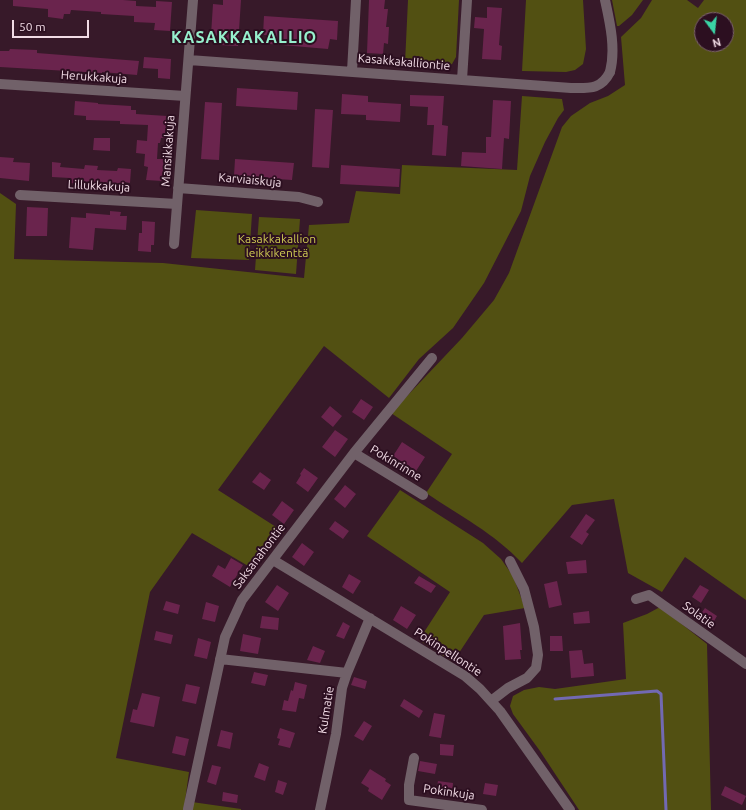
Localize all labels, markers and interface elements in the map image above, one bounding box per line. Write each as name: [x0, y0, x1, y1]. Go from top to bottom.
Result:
scale bar: [14, 12, 91, 38]
north arrow: [694, 12, 734, 52]
text: 50 m: [19, 20, 46, 33]
district label: KASAKKAKALLIO: [171, 28, 317, 48]
text: N: [711, 36, 722, 49]
street label: Kasakkakalliontie: [357, 51, 451, 73]
street label: Herukkakuja: [60, 67, 128, 87]
street label: Mansikkakuja: [158, 115, 178, 187]
street label: Karviaiskuja: [218, 170, 282, 190]
street label: Lillukkakuja: [67, 177, 131, 195]
park label: Kasakkakallion leikkikenttä: [238, 232, 316, 260]
street label: Pokinrinne: [368, 442, 424, 484]
street label: Saksanahontie: [230, 521, 288, 591]
street label: Solatie: [680, 598, 718, 632]
street label: Pokinpellontie: [411, 625, 485, 679]
street label: Kulmatie: [315, 685, 337, 735]
street label: Pokinkuja: [422, 781, 476, 803]

